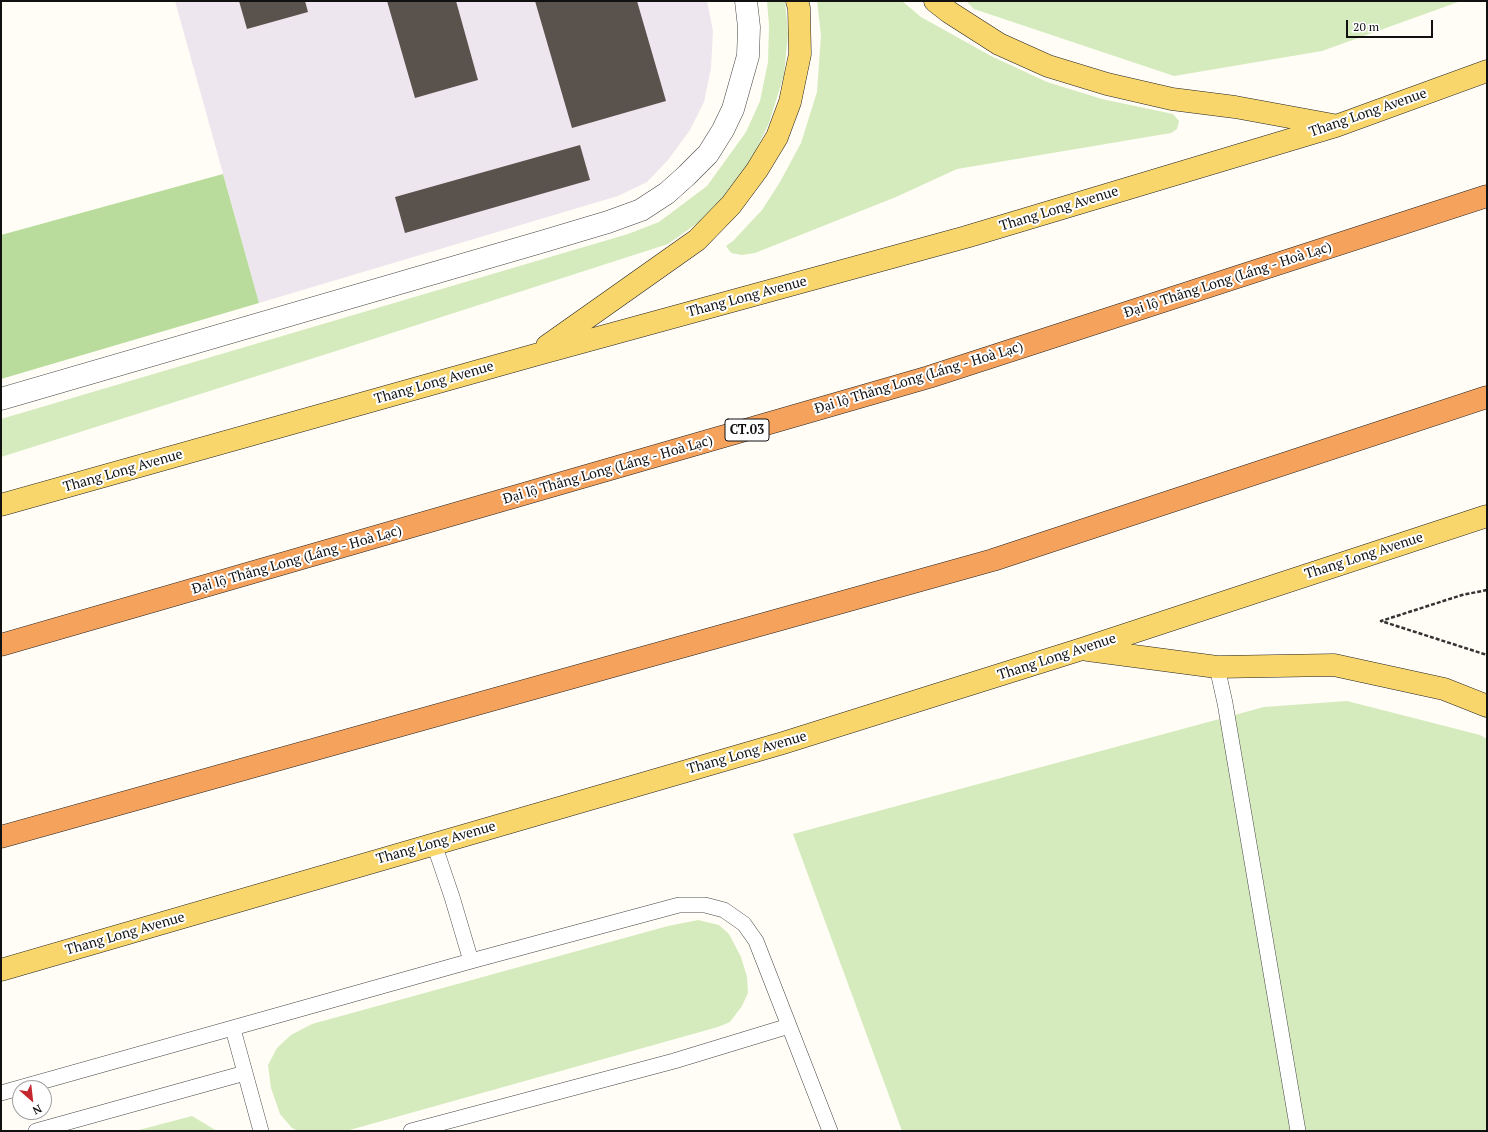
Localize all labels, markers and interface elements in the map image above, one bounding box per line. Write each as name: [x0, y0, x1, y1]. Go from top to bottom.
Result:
scale bar: [1348, 12, 1435, 38]
text: 20 m: [1353, 19, 1379, 34]
street label: Thang Long Avenue: [1307, 85, 1429, 141]
street label: Thang Long Avenue: [998, 183, 1120, 235]
street label: Đại lộ Thăng Long (Láng - Hoà Lạc): [1122, 238, 1334, 322]
street label: Thang Long Avenue: [685, 273, 809, 321]
street label: Đại lộ Thăng Long (Láng - Hoà Lạc): [813, 338, 1025, 418]
street label: Thang Long Avenue: [372, 358, 496, 408]
road number: CT.03: [725, 419, 769, 441]
street label: Đại lộ Thăng Long (Láng - Hoà Lạc): [501, 432, 715, 508]
street label: Thang Long Avenue: [61, 446, 185, 496]
street label: Đại lộ Thăng Long (Láng - Hoà Lạc): [190, 522, 404, 598]
street label: Thang Long Avenue: [1303, 529, 1425, 583]
street label: Thang Long Avenue: [996, 630, 1118, 684]
street label: Thang Long Avenue: [685, 728, 809, 778]
street label: Thang Long Avenue: [374, 818, 498, 868]
street label: Thang Long Avenue: [63, 909, 187, 959]
north arrow: [12, 1080, 52, 1120]
text: N: [30, 1102, 44, 1118]

